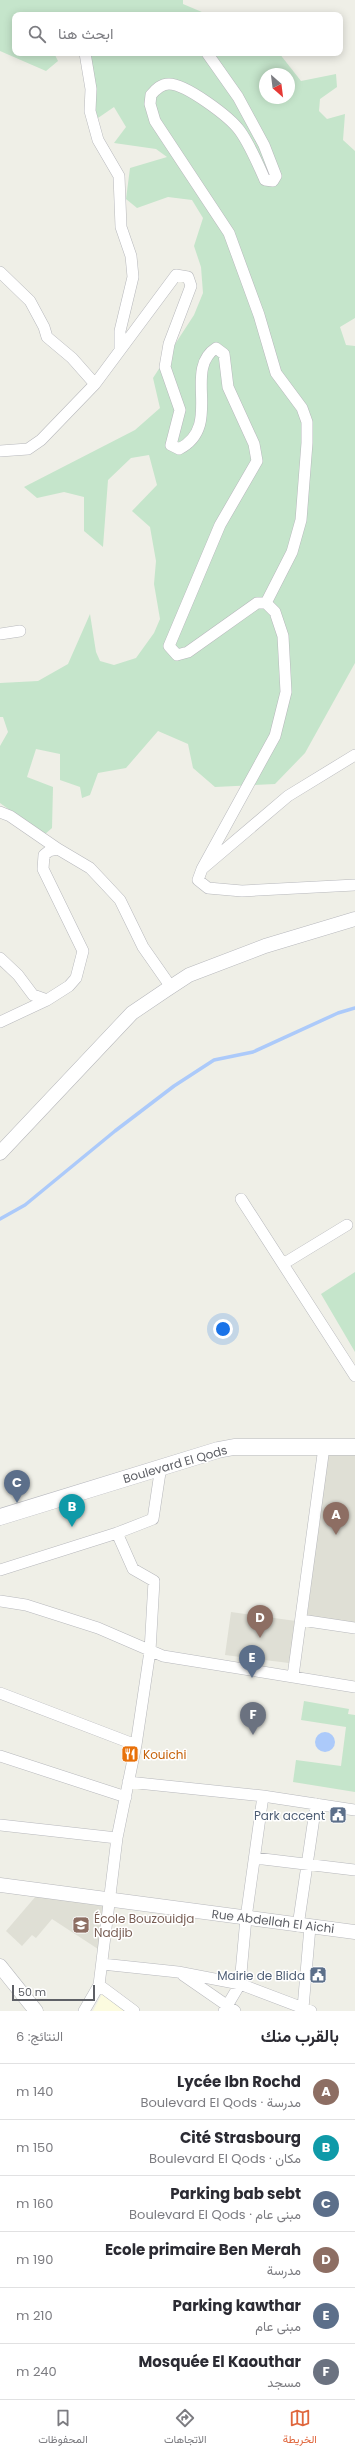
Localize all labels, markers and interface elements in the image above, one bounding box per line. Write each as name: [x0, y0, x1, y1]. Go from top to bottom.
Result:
search box: [12, 12, 343, 56]
icon: search: [26, 23, 48, 45]
text: ابحث هنا: [58, 23, 113, 44]
north arrow: [259, 68, 295, 104]
your location: [213, 1319, 233, 1339]
street label: Boulevard El Qods: [121, 1441, 229, 1487]
pin: C: [4, 1470, 30, 1503]
pin: B: [59, 1494, 85, 1527]
pin: A: [323, 1502, 349, 1535]
pin: D: [247, 1605, 273, 1638]
pin: E: [239, 1645, 265, 1678]
pin: F: [240, 1702, 266, 1735]
restaurant icon: Kouichi: [120, 1744, 140, 1764]
place label: Kouichi: [143, 1746, 186, 1763]
public building icon: Park accent: [328, 1805, 348, 1825]
place label: Park accent: [254, 1807, 325, 1824]
street label: Rue Abdellah El Aichi: [211, 1905, 335, 1937]
place label: École Bouzouidja Nadjib: [94, 1910, 194, 1941]
school or university icon: École Bouzouidja Nadjib: [71, 1915, 91, 1935]
public building icon: Mairie de Blida: [308, 1965, 328, 1985]
place label: Mairie de Blida: [217, 1967, 305, 1984]
scale bar: [12, 1983, 95, 2002]
text: 50 m: [18, 1984, 46, 2000]
text: بالقرب منك: [261, 2024, 339, 2048]
text: النتائج: 6: [16, 2027, 63, 2046]
text: Lycée Ibn Rochd: [177, 2071, 301, 2092]
text: 140 m: [16, 2082, 53, 2101]
text: A: [321, 2082, 331, 2101]
text: مدرسة · Boulevard El Qods: [140, 2093, 301, 2112]
text: Cité Strasbourg: [180, 2127, 301, 2148]
text: 150 m: [16, 2138, 53, 2157]
text: B: [322, 2138, 330, 2157]
text: مكان · Boulevard El Qods: [149, 2149, 301, 2168]
text: Parking bab sebt: [170, 2183, 301, 2204]
text: 160 m: [16, 2194, 53, 2213]
text: C: [321, 2194, 331, 2213]
text: مبنى عام · Boulevard El Qods: [129, 2205, 301, 2224]
text: Ecole primaire Ben Merah: [105, 2239, 301, 2260]
text: 190 m: [16, 2250, 53, 2269]
text: D: [321, 2250, 331, 2269]
text: مدرسة: [267, 2261, 301, 2280]
text: Parking kawthar: [173, 2295, 301, 2316]
text: 210 m: [16, 2306, 53, 2325]
text: E: [322, 2306, 330, 2325]
text: مبنى عام: [255, 2317, 301, 2336]
text: Mosquée El Kaouthar: [139, 2351, 301, 2372]
text: 240 m: [16, 2362, 57, 2381]
text: F: [322, 2362, 330, 2381]
text: مسجد: [267, 2373, 301, 2392]
tab: المحفوظات: [38, 2407, 88, 2449]
tab: الاتجاهات: [164, 2407, 207, 2449]
tab: الخريطة: [283, 2407, 317, 2449]

